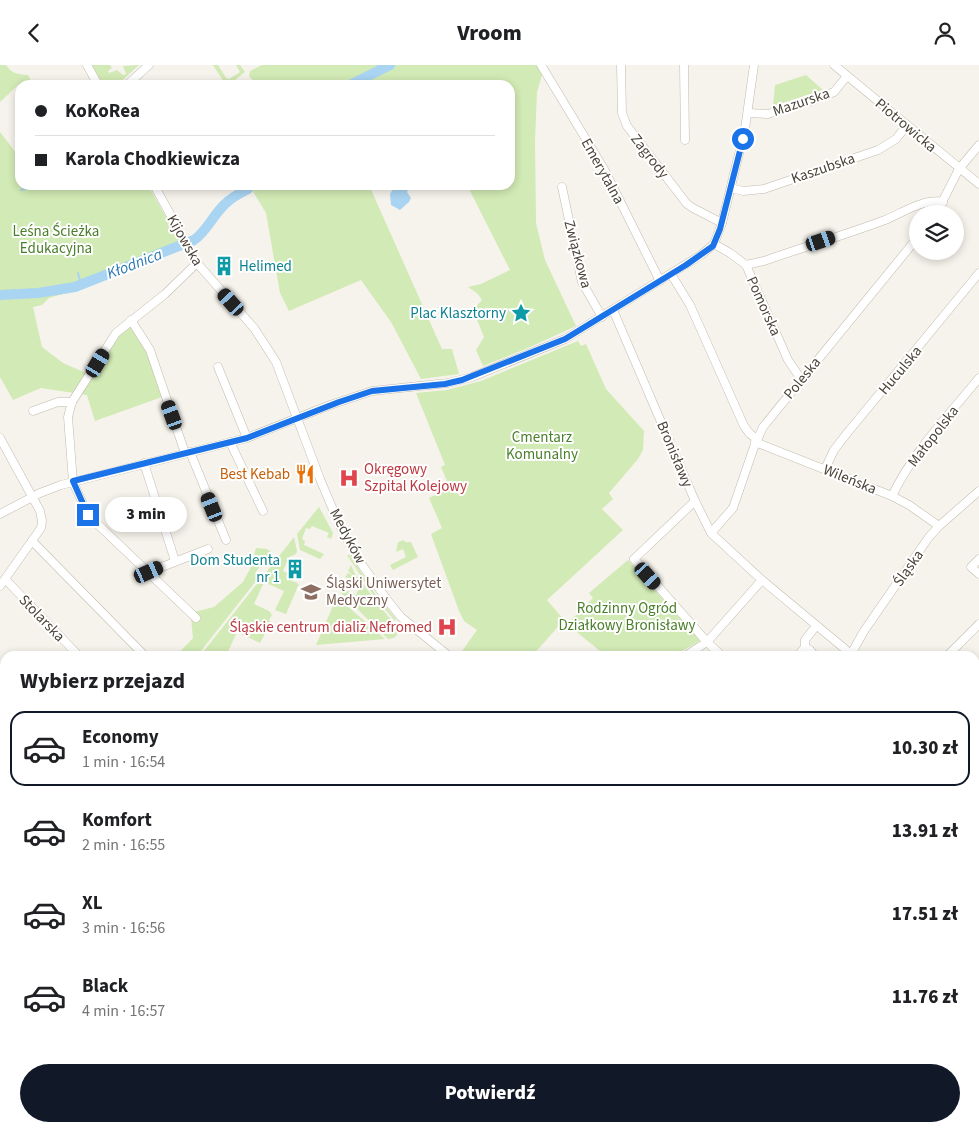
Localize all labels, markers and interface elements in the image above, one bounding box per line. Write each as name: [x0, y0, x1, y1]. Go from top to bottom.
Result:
text: Vroom: [457, 17, 522, 49]
icon: back: [20, 19, 48, 47]
icon: person: [931, 19, 959, 47]
street label: Mazurska: [770, 83, 833, 122]
street label: Piotrowicka: [870, 93, 941, 157]
text: KoKoRea: [65, 98, 140, 125]
route start: [732, 128, 754, 150]
street label: Zagrody: [625, 130, 674, 183]
street label: Emerytalna: [576, 135, 629, 208]
text: Karola Chodkiewicza: [65, 146, 240, 173]
street label: Kaszubska: [788, 148, 858, 189]
map controls: [909, 205, 964, 260]
button: layers: [909, 205, 964, 260]
street label: Kijowska: [161, 211, 208, 270]
street label: Związkowa: [558, 218, 597, 291]
park label: Leśna Ścieżka Edukacyjna: [13, 221, 99, 259]
car: [804, 229, 837, 253]
water label: Kłodnica: [103, 243, 166, 285]
building icon: Helimed: [213, 255, 235, 277]
place label: Helimed: [239, 256, 292, 277]
street label: Pomorska: [741, 273, 786, 339]
car: [215, 286, 246, 318]
place icon: Plac Klasztorny: [510, 302, 532, 324]
place label: Plac Klasztorny: [410, 303, 506, 324]
street label: Huculska: [874, 341, 927, 399]
car: [83, 346, 112, 380]
street label: Poleska: [779, 353, 826, 404]
car: [159, 398, 184, 432]
street label: Małopolska: [903, 401, 964, 471]
street label: Bronisławy: [651, 418, 698, 491]
park label: Cmentarz Komunalny: [506, 427, 578, 465]
place label: Okręgowy Szpital Kolejowy: [364, 459, 467, 497]
street label: Wileńska: [820, 459, 880, 500]
restaurant icon: Best Kebab: [294, 463, 316, 485]
place label: Best Kebab: [220, 464, 290, 485]
hospital icon: Okręgowy Szpital Kolejowy: [338, 467, 360, 489]
car: [199, 490, 224, 524]
callout: 3 min: [106, 497, 188, 533]
text: 3 min: [126, 503, 166, 525]
route end: [77, 504, 99, 526]
street label: Medyków: [324, 505, 371, 568]
street label: Śląska: [888, 546, 929, 591]
place label: Dom Studenta nr 1: [190, 550, 280, 588]
building icon: Dom Studenta nr 1: [284, 558, 306, 580]
car: [132, 559, 165, 585]
car: [632, 560, 663, 592]
place label: Śląski Uniwersytet Medyczny: [326, 573, 441, 611]
school or university icon: Śląski Uniwersytet Medyczny: [300, 581, 322, 603]
street label: Stolarska: [14, 590, 69, 647]
park label: Rodzinny Ogród Działkowy Bronisławy: [558, 598, 696, 636]
hospital icon: Śląskie centrum dializ Nefromed: [436, 616, 458, 638]
place label: Śląskie centrum dializ Nefromed: [229, 617, 432, 638]
text: Wybierz przejazd: [20, 665, 185, 697]
text: Economy: [82, 724, 159, 751]
icon: car: [22, 726, 67, 771]
text: 10.30 zł: [892, 735, 958, 762]
text: 1 min · 16:54: [82, 751, 165, 773]
text: Komfort: [82, 807, 152, 834]
icon: car: [22, 809, 67, 854]
text: 13.91 zł: [892, 818, 958, 845]
text: 2 min · 16:55: [82, 834, 165, 856]
text: XL: [82, 890, 103, 917]
icon: car: [22, 892, 67, 937]
text: 17.51 zł: [892, 901, 958, 928]
text: 3 min · 16:56: [82, 917, 165, 939]
text: Black: [82, 973, 128, 1000]
icon: car: [22, 975, 67, 1020]
text: 11.76 zł: [892, 984, 958, 1011]
text: 4 min · 16:57: [82, 1000, 165, 1022]
button: Potwierdź: [20, 1064, 960, 1122]

